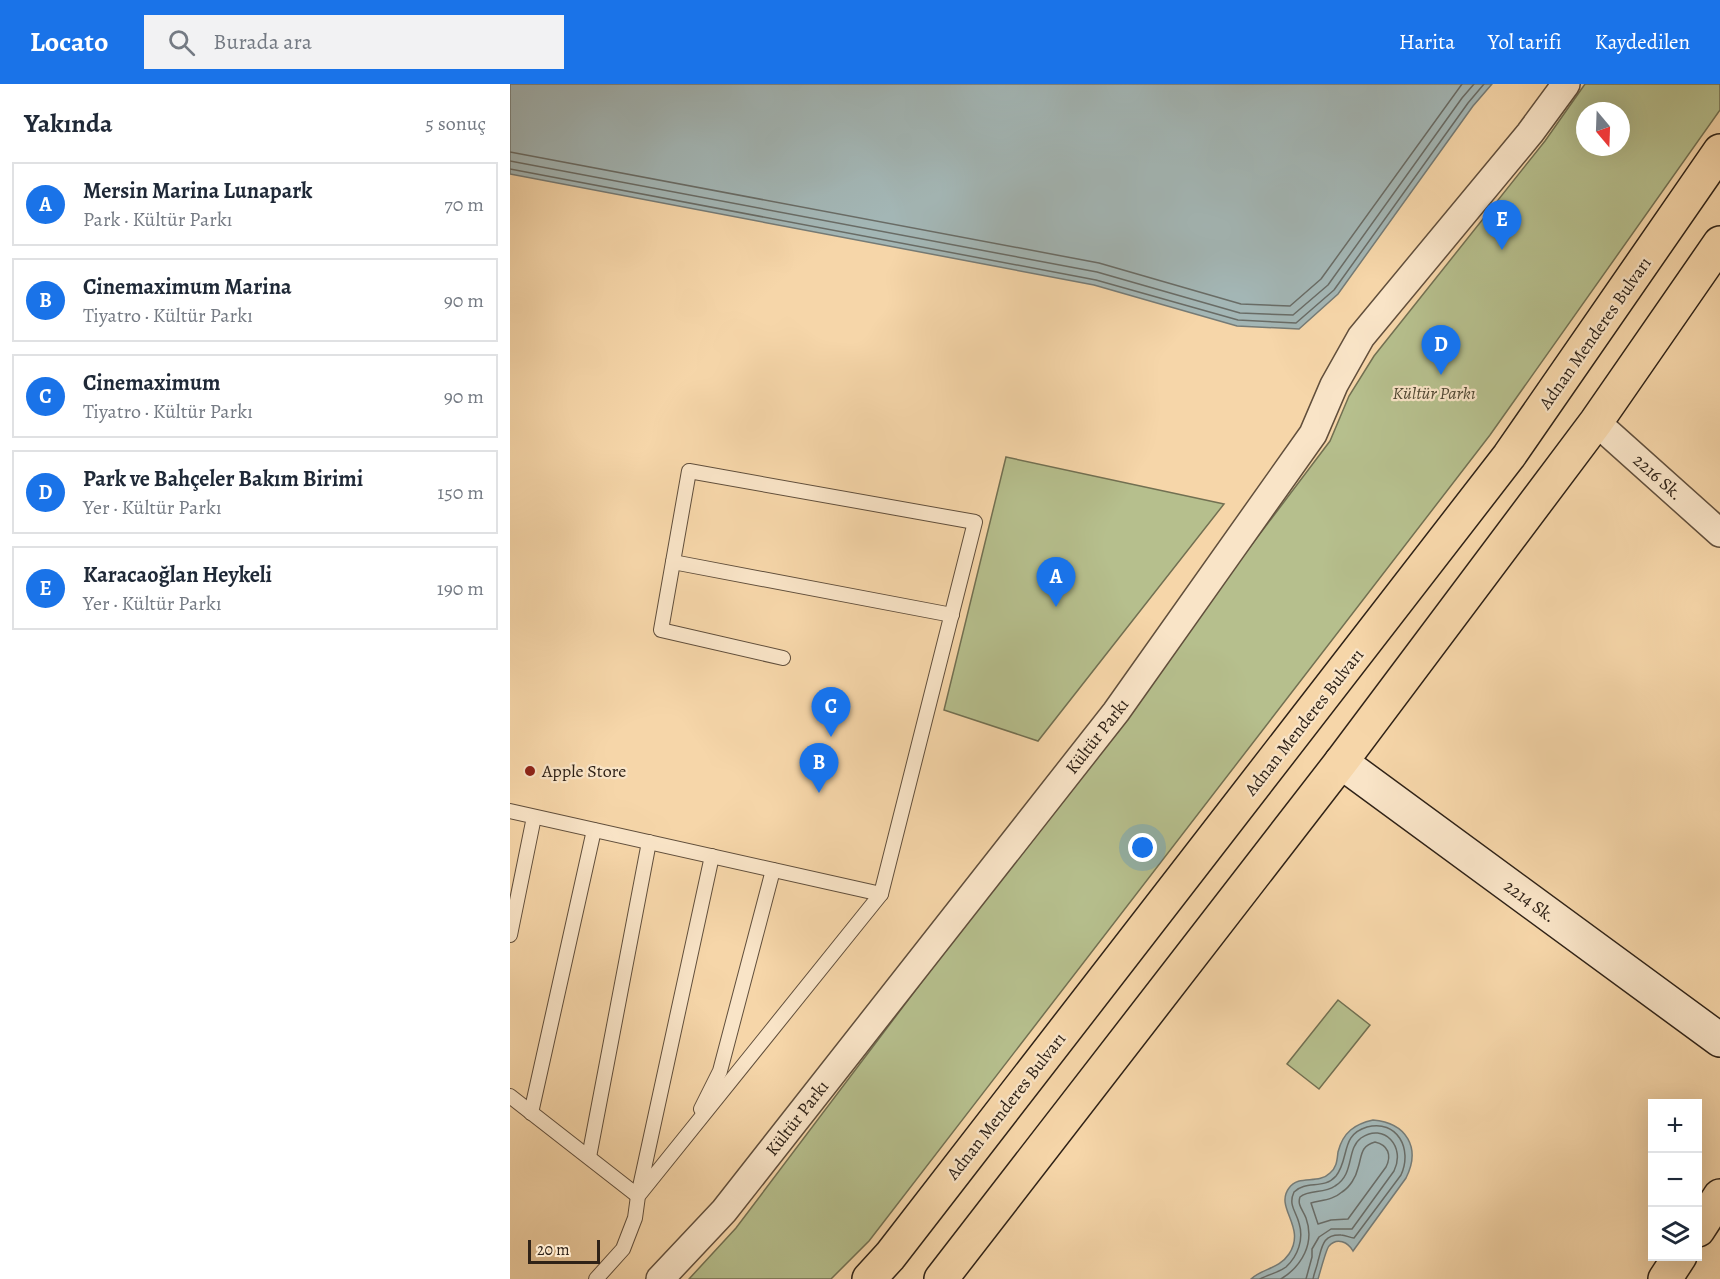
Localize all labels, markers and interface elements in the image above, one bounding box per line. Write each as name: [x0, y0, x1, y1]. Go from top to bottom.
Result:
search box: [144, 15, 564, 69]
text: Locato: [30, 23, 108, 61]
icon: search: [165, 26, 198, 59]
text: Burada ara: [213, 27, 312, 57]
text: Harita: [1399, 28, 1455, 56]
text: Yol tarifi: [1488, 28, 1562, 56]
text: Kaydedilen: [1595, 28, 1690, 56]
north arrow: [1576, 102, 1630, 156]
text: Yakında: [24, 106, 113, 141]
text: 5 sonuç: [425, 110, 486, 137]
text: Mersin Marina Lunapark: [83, 176, 312, 206]
text: A: [39, 191, 52, 218]
text: 70 m: [444, 191, 484, 218]
pin: E: [1482, 200, 1522, 250]
text: Park · Kültür Parkı: [83, 206, 233, 233]
street label: Adnan Menderes Bulvarı: [1533, 252, 1657, 415]
text: Cinemaximum Marina: [83, 272, 292, 302]
text: B: [39, 287, 52, 314]
text: 90 m: [444, 287, 484, 314]
text: Tiyatro · Kültür Parkı: [83, 302, 253, 329]
pin: D: [1422, 326, 1460, 375]
text: Cinemaximum: [83, 368, 220, 398]
park label: Kültür Parkı: [1393, 381, 1476, 405]
text: C: [39, 383, 52, 410]
text: 90 m: [444, 383, 484, 410]
text: Tiyatro · Kültür Parkı: [83, 398, 253, 425]
street label: 2216 Sk.: [1628, 448, 1688, 506]
text: Park ve Bahçeler Bakım Birimi: [83, 464, 363, 494]
text: D: [39, 479, 52, 506]
text: 150 m: [437, 479, 484, 506]
text: Yer · Kültür Parkı: [83, 494, 222, 521]
pin: A: [1036, 558, 1076, 607]
text: Karacaoğlan Heykeli: [83, 560, 272, 590]
text: E: [40, 575, 51, 602]
text: 190 m: [437, 575, 484, 602]
text: Yer · Kültür Parkı: [83, 590, 222, 617]
street label: Adnan Menderes Bulvarı: [1238, 643, 1369, 801]
pin: C: [812, 688, 850, 737]
street label: Kültür Parkı: [1060, 693, 1134, 779]
pin: B: [800, 744, 838, 793]
place label: Apple Store: [541, 759, 626, 783]
marker: Apple Store: [523, 764, 537, 778]
your location: [1128, 833, 1157, 862]
street label: 2214 Sk.: [1499, 874, 1561, 928]
street label: Adnan Menderes Bulvarı: [940, 1027, 1071, 1185]
street label: Kültür Parkı: [760, 1075, 834, 1161]
map controls: [1648, 1099, 1702, 1261]
button: +: [1648, 1099, 1702, 1153]
button: −: [1648, 1153, 1702, 1207]
button: layers: [1648, 1207, 1702, 1261]
scale bar: [528, 1237, 600, 1264]
text: 20 m: [537, 1239, 570, 1261]

